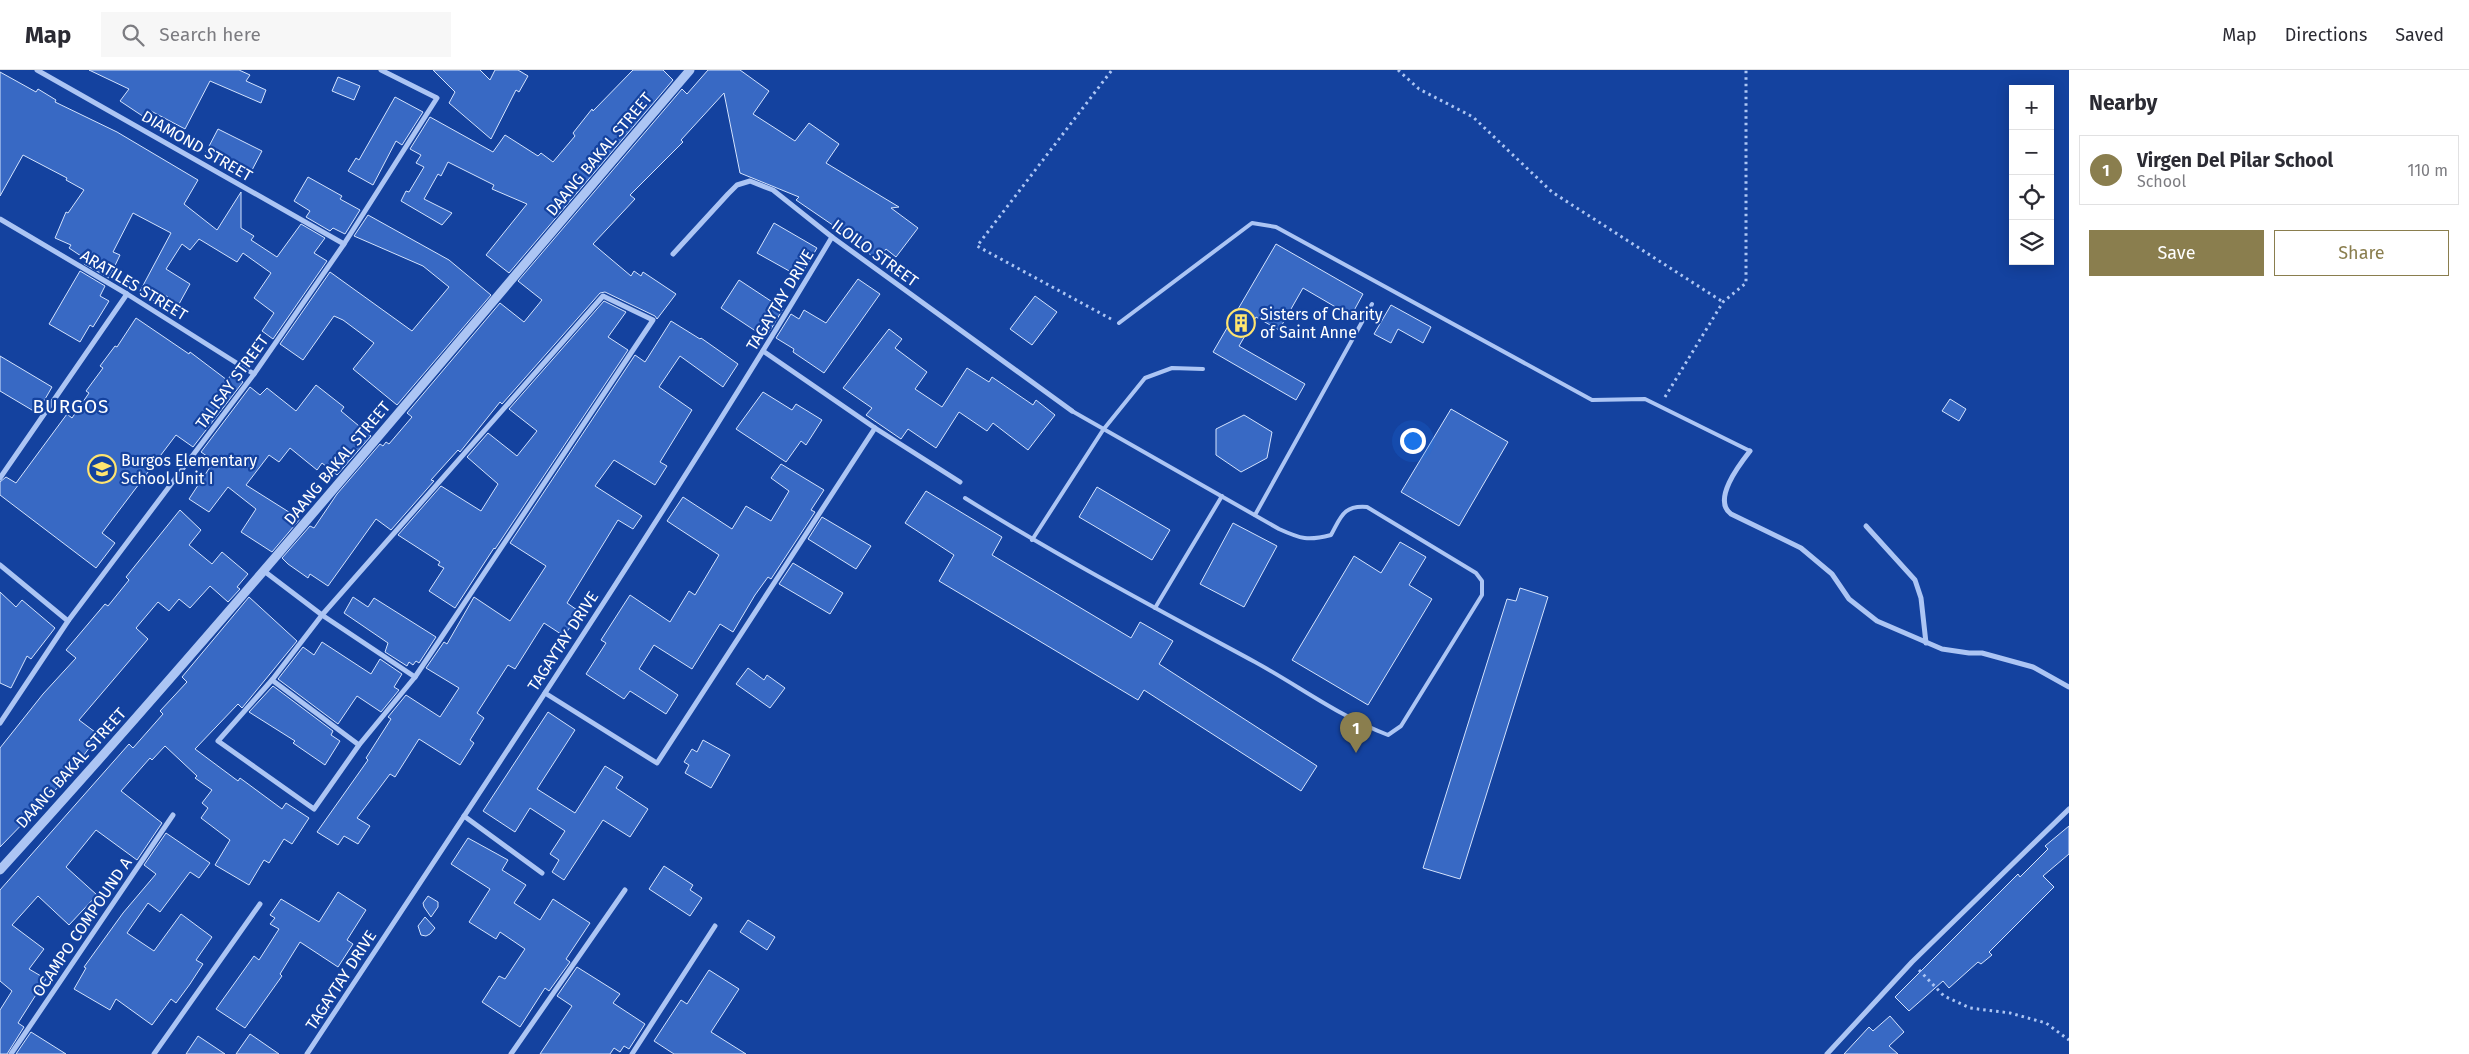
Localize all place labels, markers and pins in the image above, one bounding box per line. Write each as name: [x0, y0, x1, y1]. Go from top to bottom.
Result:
place label: Sisters of Charity of Saint Anne: [1260, 305, 1383, 342]
building icon: Sisters of Charity of Saint Anne: [1226, 308, 1256, 338]
place label: Burgos Elementary School Unit I: [121, 451, 257, 488]
school or university icon: Burgos Elementary School Unit I: [87, 454, 117, 484]
pin: 1: [1340, 712, 1372, 753]

